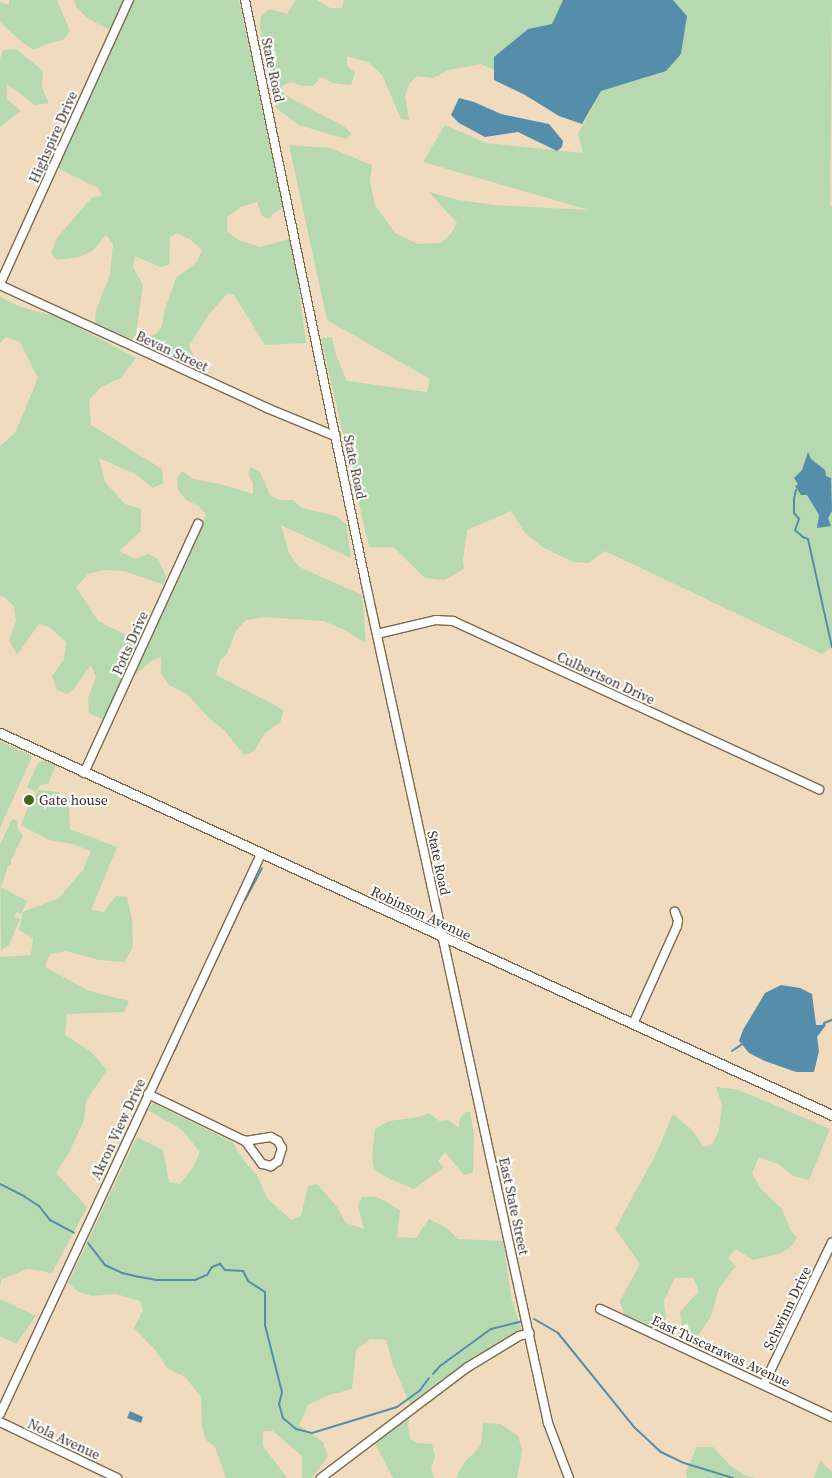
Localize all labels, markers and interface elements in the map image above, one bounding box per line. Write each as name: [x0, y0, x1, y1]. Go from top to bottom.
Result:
street label: State Road: [258, 36, 288, 104]
street label: Highspire Drive: [25, 88, 81, 186]
street label: Bevan Street: [133, 327, 211, 375]
street label: State Road: [340, 433, 370, 501]
street label: Potts Drive: [109, 609, 151, 677]
street label: Culbertson Drive: [554, 648, 658, 708]
place label: Gate house: [39, 792, 108, 808]
marker: Gate house: [23, 794, 35, 806]
street label: State Road: [424, 829, 454, 897]
street label: Robinson Avenue: [368, 882, 474, 944]
street label: Akron View Drive: [87, 1076, 149, 1182]
street label: East State Street: [495, 1156, 533, 1256]
street label: Schwinn Drive: [760, 1264, 814, 1352]
street label: East Tuscarawas Avenue: [649, 1311, 793, 1391]
street label: Nola Avenue: [25, 1415, 103, 1463]

